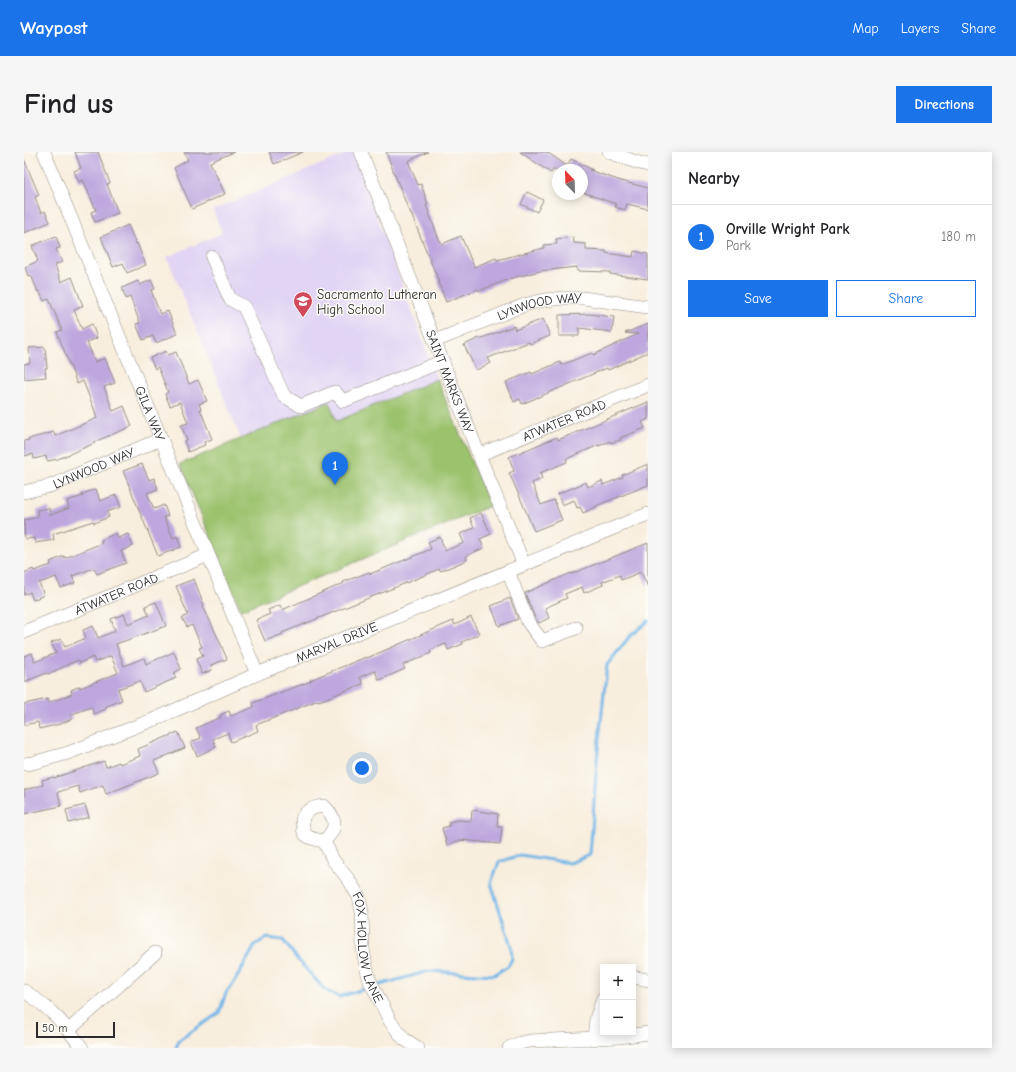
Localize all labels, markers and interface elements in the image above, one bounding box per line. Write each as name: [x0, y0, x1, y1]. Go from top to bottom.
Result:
text: Waypost: [20, 17, 88, 39]
text: Map: [852, 20, 879, 37]
text: Layers: [901, 20, 939, 37]
text: Share: [961, 20, 996, 37]
button: Directions: [896, 86, 992, 123]
text: Find us: [24, 88, 113, 120]
north arrow: [552, 164, 588, 200]
text: Nearby: [688, 169, 739, 188]
text: Orville Wright Park: [726, 220, 849, 238]
text: 1: [698, 229, 704, 244]
text: 180 m: [941, 229, 976, 244]
text: Park: [726, 238, 751, 253]
button: Save: [688, 280, 828, 317]
button: Share: [836, 280, 976, 317]
place label: Sacramento Lutheran High School: [317, 287, 437, 317]
school or university icon: Sacramento Lutheran High School: [292, 290, 314, 318]
street label: LYNWOOD WAY: [495, 291, 582, 323]
street label: SAINT MARKS WAY: [423, 328, 477, 436]
street label: GILA WAY: [132, 384, 168, 443]
street label: ATWATER ROAD: [520, 396, 608, 444]
street label: LYNWOOD WAY: [51, 444, 137, 492]
pin: 1: [322, 452, 348, 485]
street label: ATWATER ROAD: [72, 570, 160, 618]
street label: MARYAL DRIVE: [293, 619, 380, 665]
your location: [352, 758, 372, 778]
street label: FOX HOLLOW LANE: [349, 889, 387, 1005]
map controls: [600, 964, 636, 1036]
button: +: [600, 964, 636, 1000]
button: −: [600, 1000, 636, 1036]
scale bar: [36, 1020, 115, 1039]
text: 50 m: [42, 1022, 67, 1035]

